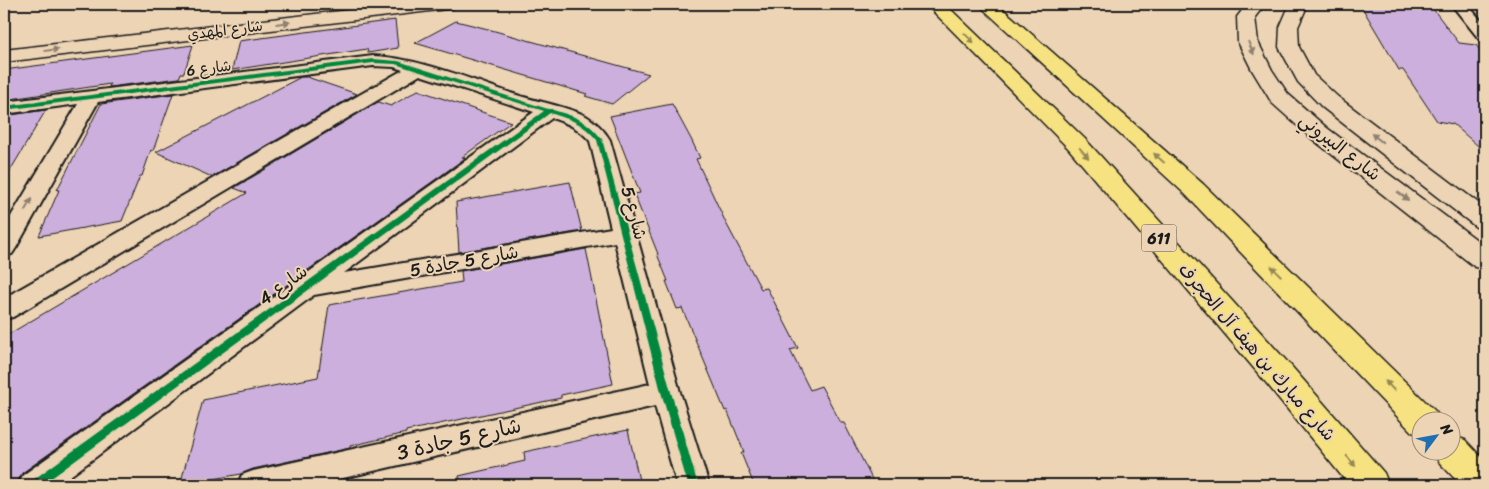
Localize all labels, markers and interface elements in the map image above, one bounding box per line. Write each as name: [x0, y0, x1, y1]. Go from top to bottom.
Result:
street label: شارع المهدي: [186, 12, 264, 48]
one-way arrow: [275, 19, 291, 27]
one-way arrow: [963, 32, 975, 44]
one-way arrow: [1247, 41, 1256, 56]
one-way arrow: [44, 46, 60, 54]
street label: شارع 6: [185, 52, 233, 84]
street label: شارع البيروني: [1292, 104, 1388, 190]
one-way arrow: [1370, 133, 1384, 143]
one-way arrow: [1079, 146, 1090, 159]
one-way arrow: [1153, 152, 1165, 164]
street label: شارع 5: [611, 182, 657, 244]
one-way arrow: [1396, 191, 1409, 202]
one-way arrow: [24, 199, 33, 212]
road number: 611: [1142, 224, 1176, 252]
street label: شارع 5 جادة 5: [407, 236, 521, 286]
street label: شارع مبارك بن هيف آل الحجرف: [1170, 255, 1344, 449]
street label: شارع 4: [251, 256, 315, 314]
one-way arrow: [1270, 265, 1282, 277]
one-way arrow: [1384, 380, 1396, 392]
street label: شارع 5 جادة 3: [393, 406, 525, 472]
north arrow: [1412, 412, 1462, 462]
text: N: [1433, 418, 1460, 440]
one-way arrow: [1345, 454, 1356, 467]

